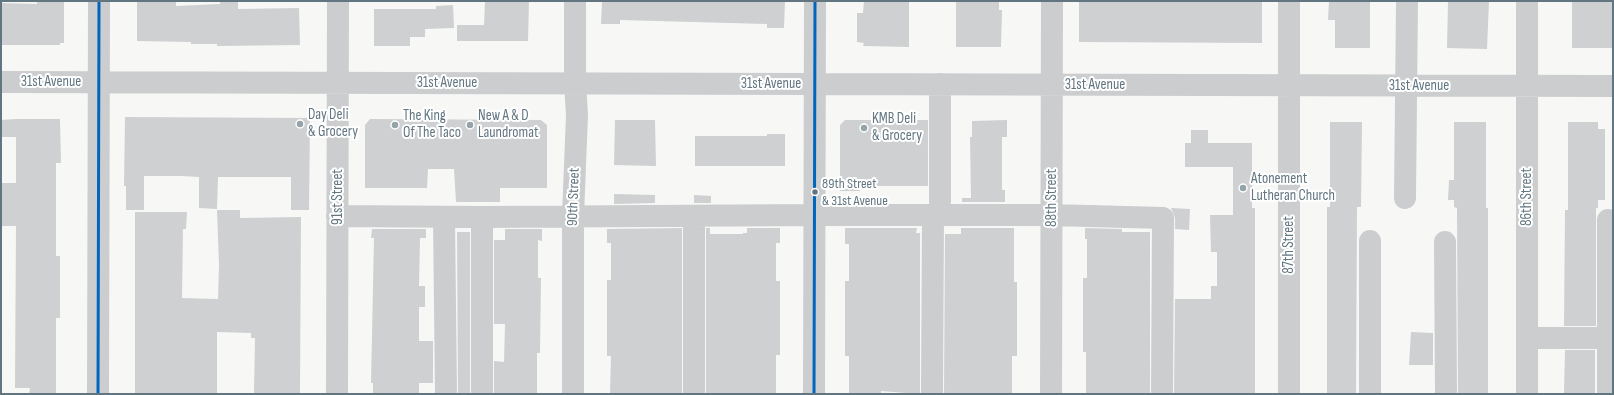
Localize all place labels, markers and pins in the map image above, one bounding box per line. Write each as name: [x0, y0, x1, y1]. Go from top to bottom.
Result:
place label: Day Deli & Grocery: [308, 106, 358, 141]
place label: The King Of The Taco: [403, 107, 461, 142]
place label: New A & D Laundromat: [478, 107, 539, 142]
place label: KMB Deli & Grocery: [872, 110, 922, 145]
marker: Day Deli & Grocery: [295, 119, 305, 129]
marker: The King Of The Taco: [390, 120, 400, 130]
marker: New A & D Laundromat: [465, 120, 475, 130]
marker: KMB Deli & Grocery: [859, 123, 869, 133]
place label: Atonement Lutheran Church: [1251, 170, 1335, 205]
place label: 89th Street & 31st Avenue: [822, 176, 888, 208]
marker: Atonement Lutheran Church: [1238, 183, 1248, 193]
marker: 89th Street & 31st Avenue: [810, 187, 820, 197]

